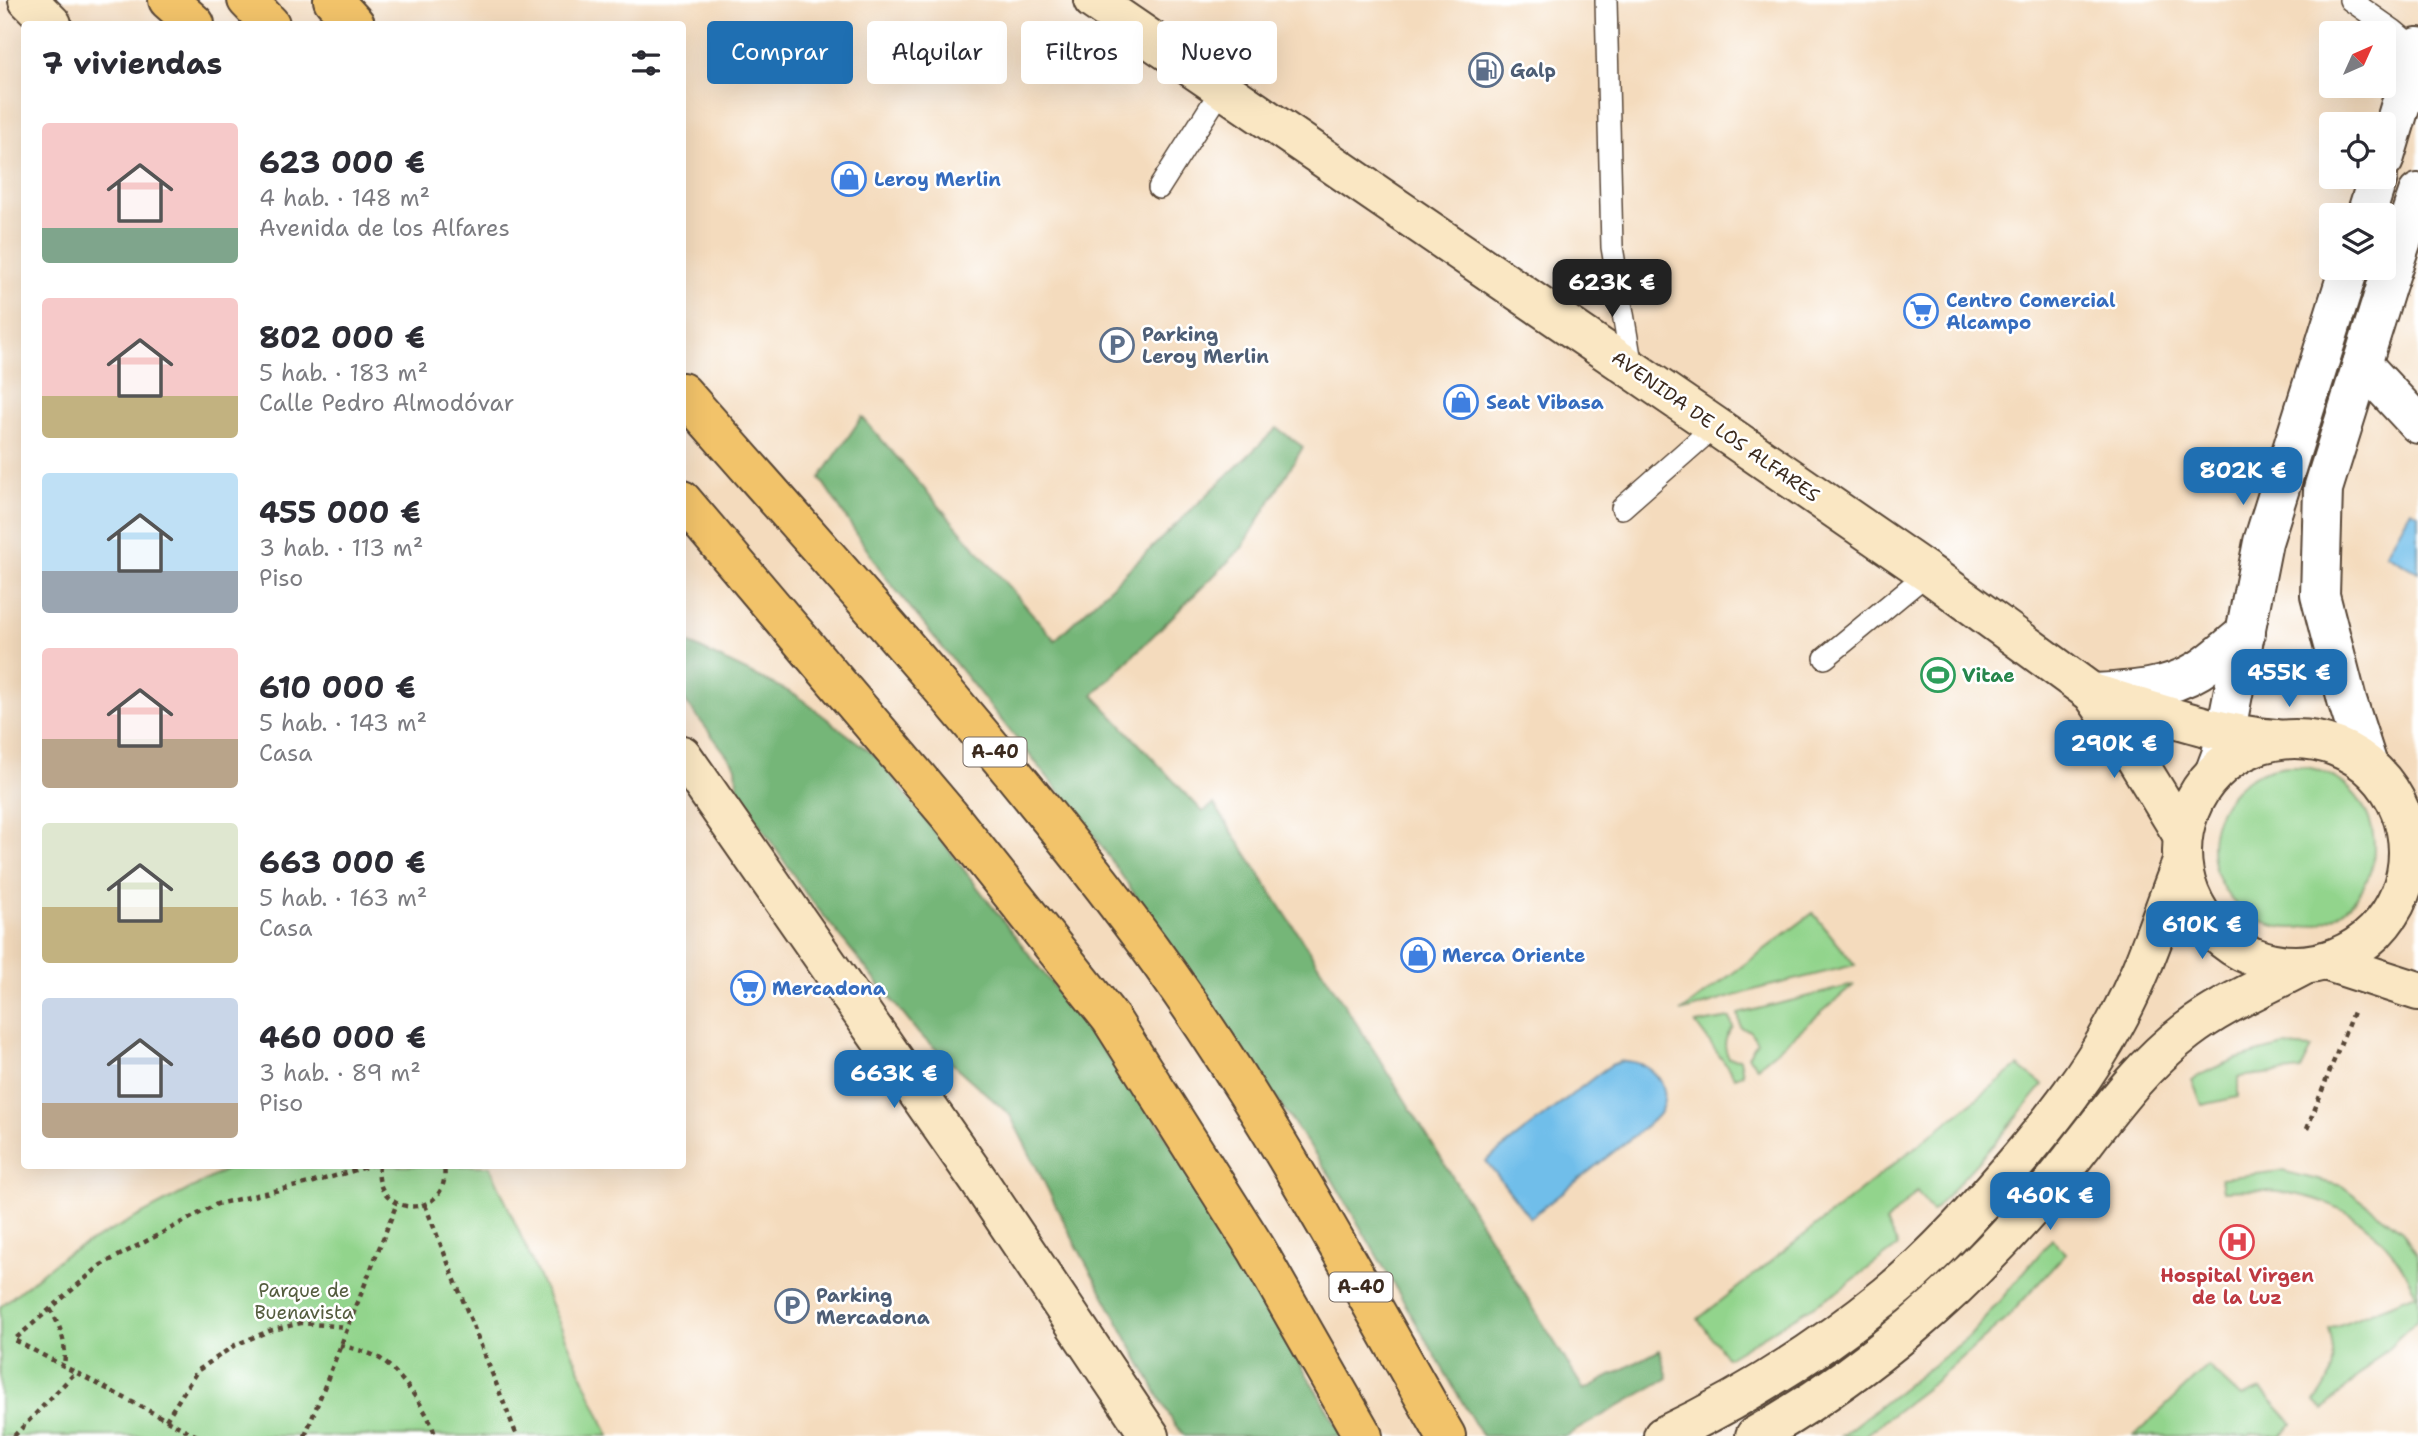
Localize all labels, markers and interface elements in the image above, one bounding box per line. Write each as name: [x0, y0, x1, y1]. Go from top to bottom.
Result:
chip: Comprar: [707, 21, 853, 84]
chip: Alquilar: [867, 21, 1007, 84]
chip: Filtros: [1021, 21, 1143, 84]
chip: Nuevo: [1157, 21, 1277, 84]
north arrow: [2319, 21, 2396, 98]
map controls: [2319, 21, 2396, 280]
text: 7 viviendas: [42, 43, 222, 84]
icon: filters: [627, 44, 665, 82]
fuel station icon: Galp: [1467, 51, 1505, 89]
place label: Galp: [1510, 58, 1556, 83]
button: locate: [2319, 112, 2396, 189]
text: 623 000 €: [259, 142, 425, 183]
icon: home: [98, 151, 182, 235]
shop icon: Leroy Merlin: [830, 160, 868, 198]
place label: Leroy Merlin: [874, 167, 1001, 192]
text: 4 hab. · 148 m²: [259, 183, 430, 213]
button: layers: [2319, 203, 2396, 280]
text: Avenida de los Alfares: [259, 213, 510, 243]
pin: 623K €: [1555, 260, 1669, 319]
text: 623K €: [1569, 267, 1655, 297]
place label: Centro Comercial Alcampo: [1946, 288, 2116, 335]
supermarket icon: Centro Comercial Alcampo: [1902, 292, 1940, 330]
text: 802 000 €: [259, 317, 425, 358]
place label: Parking Leroy Merlin: [1142, 322, 1269, 369]
icon: home: [98, 326, 182, 410]
parking icon: Parking Leroy Merlin: [1098, 326, 1136, 364]
street label: AVENIDA DE LOS ALFARES: [1607, 345, 1825, 508]
text: 5 hab. · 183 m²: [259, 358, 428, 388]
shop icon: Seat Vibasa: [1442, 383, 1480, 421]
text: Calle Pedro Almodóvar: [259, 388, 514, 418]
place label: Seat Vibasa: [1486, 390, 1604, 415]
pin: 802K €: [2186, 448, 2300, 507]
text: 802K €: [2199, 455, 2287, 485]
text: 455 000 €: [259, 492, 421, 533]
icon: home: [98, 501, 182, 585]
text: 3 hab. · 113 m²: [259, 533, 423, 563]
text: Piso: [259, 563, 303, 593]
pin: 455K €: [2232, 650, 2346, 709]
sports icon: Vitae: [1919, 656, 1957, 694]
text: 455K €: [2247, 657, 2331, 687]
place label: Vitae: [1962, 663, 2015, 688]
text: 610 000 €: [259, 667, 416, 708]
icon: home: [98, 676, 182, 760]
text: 5 hab. · 143 m²: [259, 708, 427, 738]
pin: 290K €: [2057, 720, 2171, 780]
text: 290K €: [2071, 728, 2157, 758]
text: Casa: [259, 738, 312, 768]
road number: A-40: [964, 738, 1026, 766]
text: 663 000 €: [259, 842, 426, 883]
icon: home: [98, 851, 182, 935]
text: 5 hab. · 163 m²: [259, 883, 427, 913]
pin: 610K €: [2145, 902, 2259, 961]
text: 610K €: [2162, 909, 2242, 939]
text: Casa: [259, 913, 312, 943]
shop icon: Merca Oriente: [1399, 936, 1437, 974]
place label: Merca Oriente: [1442, 943, 1586, 968]
supermarket icon: Mercadona: [729, 969, 767, 1007]
place label: Mercadona: [772, 976, 886, 1001]
text: 460 000 €: [259, 1017, 426, 1058]
icon: home: [98, 1026, 182, 1110]
pin: 663K €: [837, 1050, 951, 1110]
text: 3 hab. · 89 m²: [259, 1058, 421, 1088]
text: 663K €: [850, 1058, 938, 1088]
text: Piso: [259, 1088, 303, 1118]
pin: 460K €: [1993, 1172, 2107, 1232]
text: 460K €: [2006, 1180, 2094, 1210]
hospital icon: Hospital Virgen de la Luz: [2218, 1223, 2256, 1261]
place label: Hospital Virgen de la Luz: [2160, 1263, 2314, 1310]
road number: A-40: [1330, 1272, 1392, 1302]
park label: Parque de Buenavista: [255, 1278, 354, 1325]
place label: Parking Mercadona: [816, 1283, 930, 1330]
parking icon: Parking Mercadona: [773, 1287, 811, 1325]

